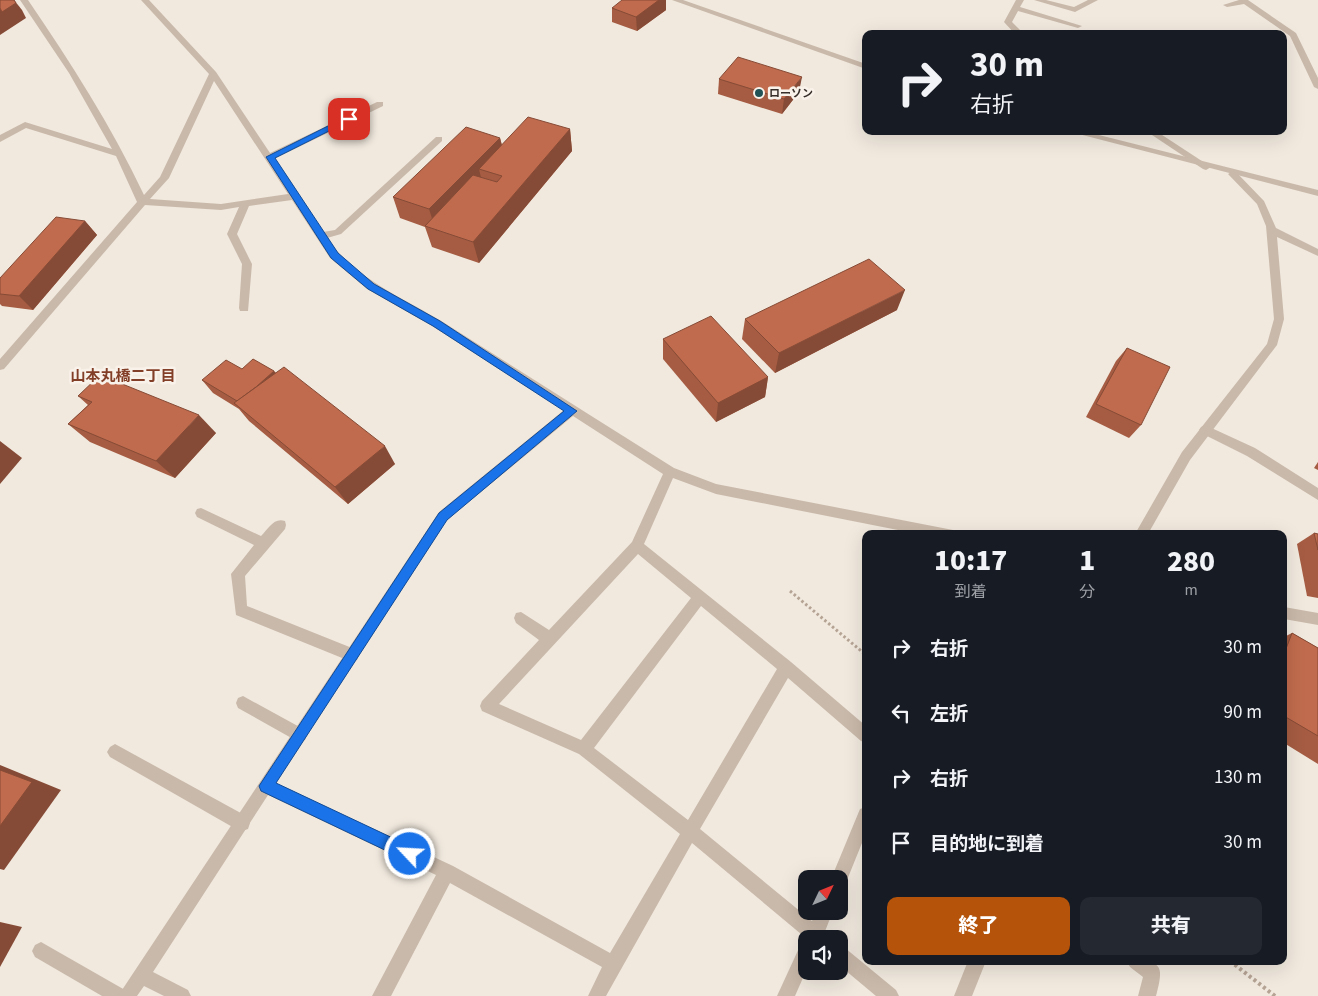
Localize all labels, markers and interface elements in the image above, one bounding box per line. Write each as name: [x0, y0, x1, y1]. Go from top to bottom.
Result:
text: 30 m: [970, 40, 1044, 90]
icon: right: [887, 50, 952, 115]
place label: ローソン: [769, 86, 813, 101]
marker: ローソン: [753, 87, 765, 99]
text: 右折: [970, 89, 1014, 121]
pin: [328, 98, 370, 140]
icon: arrive: [335, 105, 363, 133]
district label: 山本丸橋二丁目: [70, 366, 176, 387]
text: 10:17: [934, 539, 1007, 582]
text: 1: [1079, 539, 1095, 582]
text: 280: [1167, 540, 1215, 583]
text: m: [1184, 579, 1198, 601]
text: 到着: [955, 581, 987, 603]
text: 分: [1079, 581, 1095, 603]
icon: right: [887, 634, 915, 662]
text: 30 m: [1224, 634, 1262, 661]
text: 右折: [930, 636, 968, 663]
icon: left: [887, 699, 915, 727]
text: 90 m: [1224, 699, 1262, 726]
text: 左折: [930, 701, 968, 728]
icon: right: [887, 764, 915, 792]
text: 130 m: [1214, 764, 1262, 791]
text: 右折: [930, 766, 968, 793]
position arrow: [383, 827, 435, 879]
icon: arrive: [887, 829, 915, 857]
text: 30 m: [1224, 829, 1262, 856]
text: 目的地に到着: [930, 831, 1044, 858]
north arrow: [798, 870, 848, 920]
map controls: [798, 870, 848, 980]
button: 終了: [887, 897, 1070, 955]
button: 共有: [1080, 897, 1262, 955]
button: sound: [798, 930, 848, 980]

